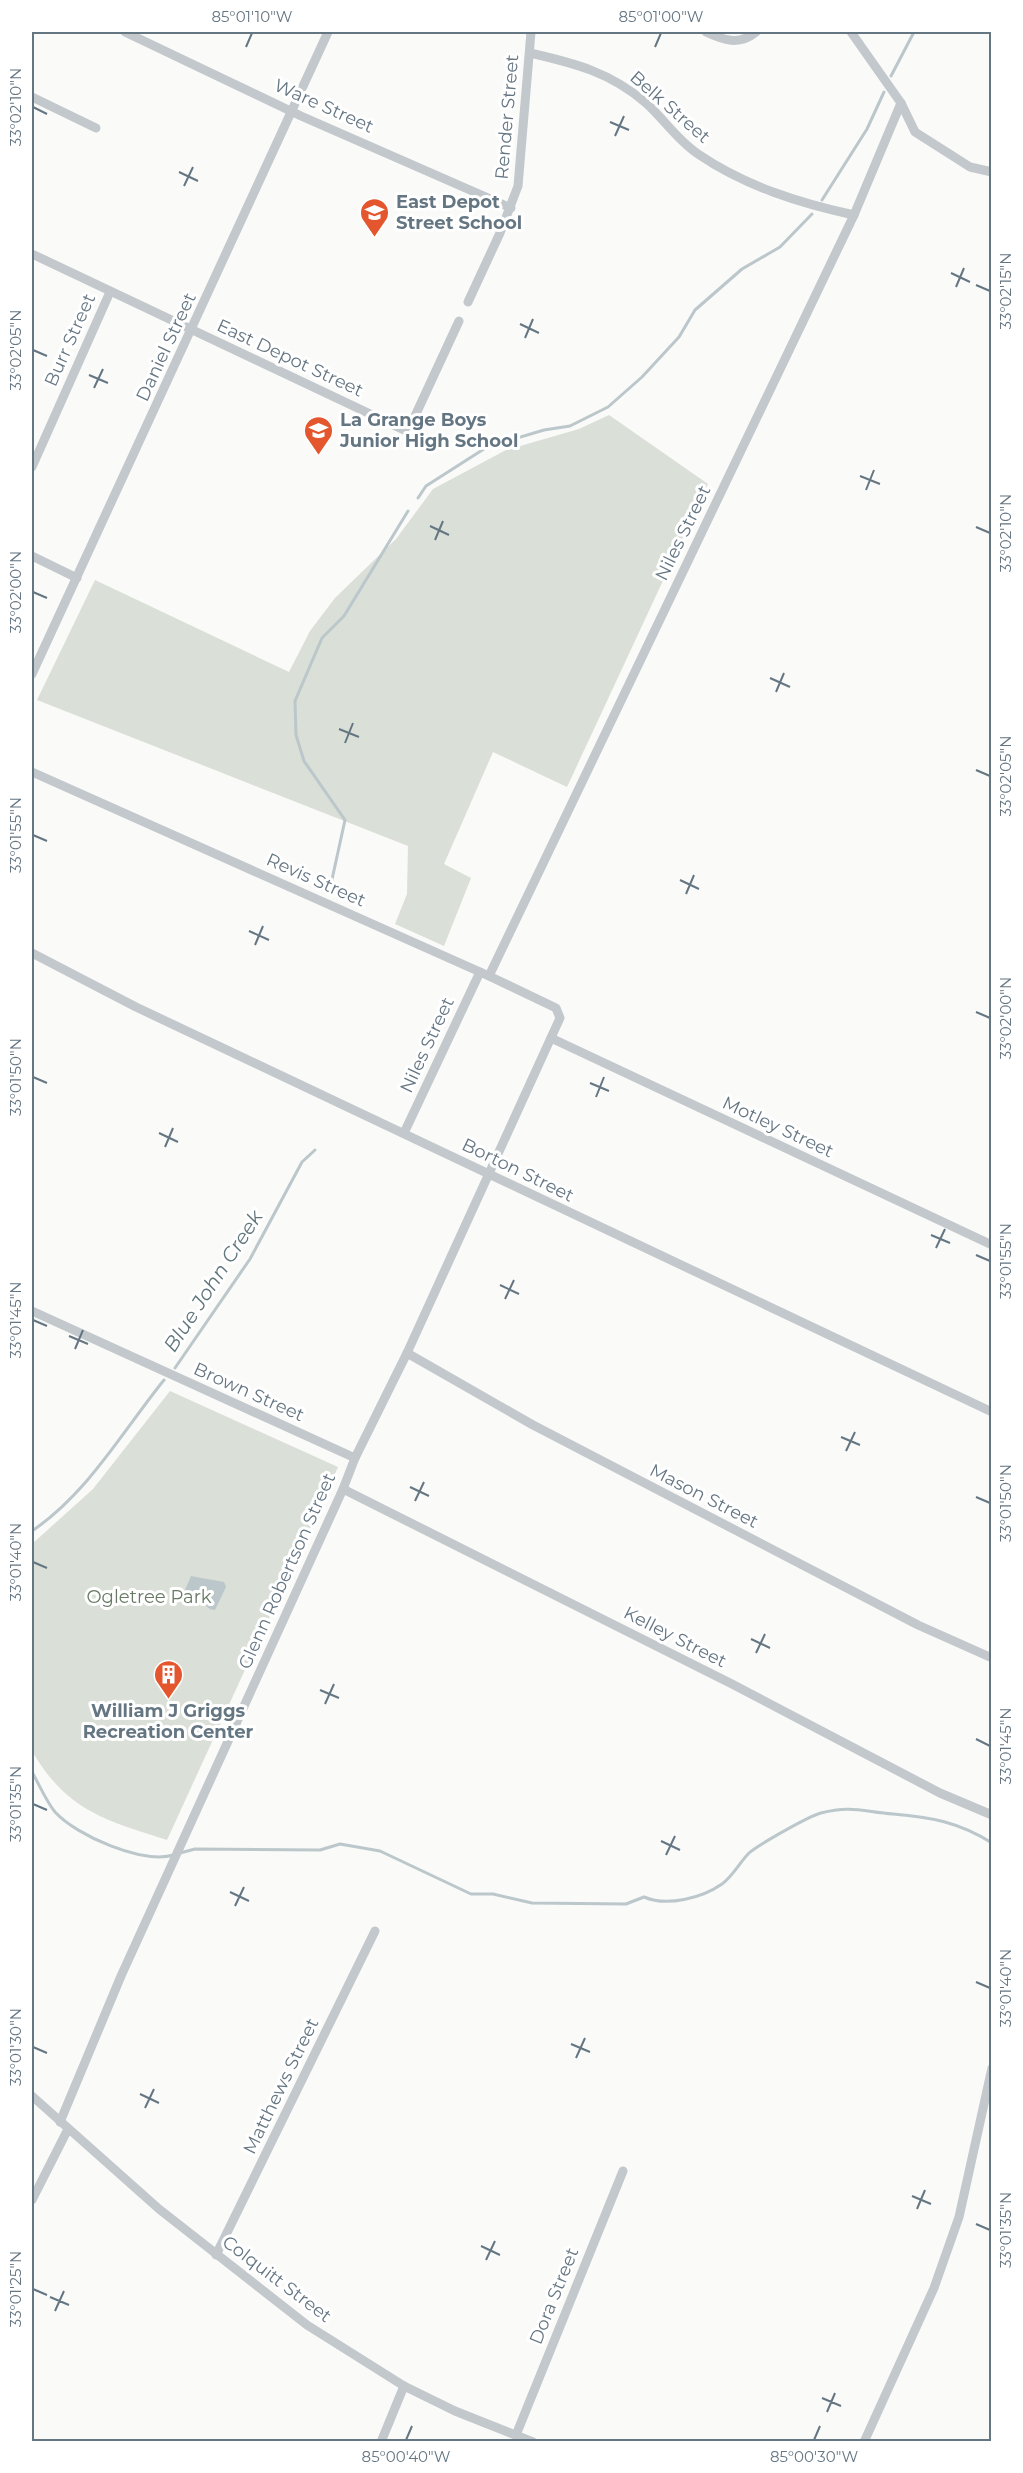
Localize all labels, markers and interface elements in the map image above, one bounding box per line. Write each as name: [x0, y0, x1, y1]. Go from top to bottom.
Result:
text: 85°01'10"W: [212, 7, 293, 26]
text: 85°01'00"W: [619, 7, 704, 26]
street label: Render Street: [491, 54, 523, 180]
street label: Belk Street: [625, 66, 715, 148]
text: 33°02'10"N: [6, 68, 25, 146]
street label: Ware Street: [271, 74, 377, 138]
place label: East Depot Street School: [396, 191, 522, 234]
school or university icon: East Depot Street School: [359, 196, 391, 238]
text: 33°02'15"N: [996, 253, 1015, 329]
street label: Daniel Street: [131, 289, 201, 405]
street label: Burr Street: [40, 290, 100, 390]
text: 33°02'05"N: [6, 310, 25, 390]
street label: East Depot Street: [213, 314, 367, 402]
place label: La Grange Boys Junior High School: [339, 409, 518, 452]
school or university icon: La Grange Boys Junior High School: [303, 414, 335, 456]
street label: Niles Street: [651, 482, 715, 584]
text: 33°02'10"N: [996, 494, 1015, 572]
text: 33°02'00"N: [6, 551, 25, 633]
text: 33°02'05"N: [996, 736, 1015, 816]
text: 33°01'55"N: [6, 797, 25, 873]
street label: Revis Street: [263, 848, 369, 912]
text: 33°02'00"N: [996, 977, 1015, 1059]
street label: Niles Street: [395, 994, 459, 1096]
text: 33°01'50"N: [6, 1038, 25, 1116]
street label: Motley Street: [719, 1092, 837, 1162]
street label: Borton Street: [458, 1133, 578, 1207]
water label: Blue John Creek: [158, 1205, 268, 1356]
text: 33°01'55"N: [996, 1223, 1015, 1299]
text: 33°01'45"N: [6, 1282, 25, 1358]
street label: Brown Street: [190, 1358, 308, 1426]
street label: Mason Street: [646, 1459, 762, 1533]
text: 33°01'50"N: [996, 1464, 1015, 1542]
street label: Glenn Robertson Street: [234, 1470, 340, 1672]
text: 33°01'40"N: [6, 1523, 25, 1601]
park label: Ogletree Park: [86, 1586, 212, 1608]
street label: Kelley Street: [620, 1602, 730, 1672]
building icon: William J Griggs Recreation Center: [152, 1658, 184, 1700]
place label: William J Griggs Recreation Center: [83, 1700, 254, 1743]
text: 33°01'45"N: [996, 1708, 1015, 1784]
text: 33°01'35"N: [6, 1766, 25, 1842]
text: 33°01'40"N: [996, 1949, 1015, 2027]
text: 33°01'30"N: [6, 2008, 25, 2086]
street label: Matthews Street: [239, 2014, 323, 2158]
text: 33°01'35"N: [996, 2192, 1015, 2268]
street label: Colquitt Street: [218, 2231, 336, 2327]
street label: Dora Street: [525, 2244, 583, 2348]
text: 33°01'25"N: [6, 2251, 25, 2327]
text: 85°00'40"W: [362, 2447, 451, 2466]
text: 85°00'30"W: [770, 2447, 858, 2466]

